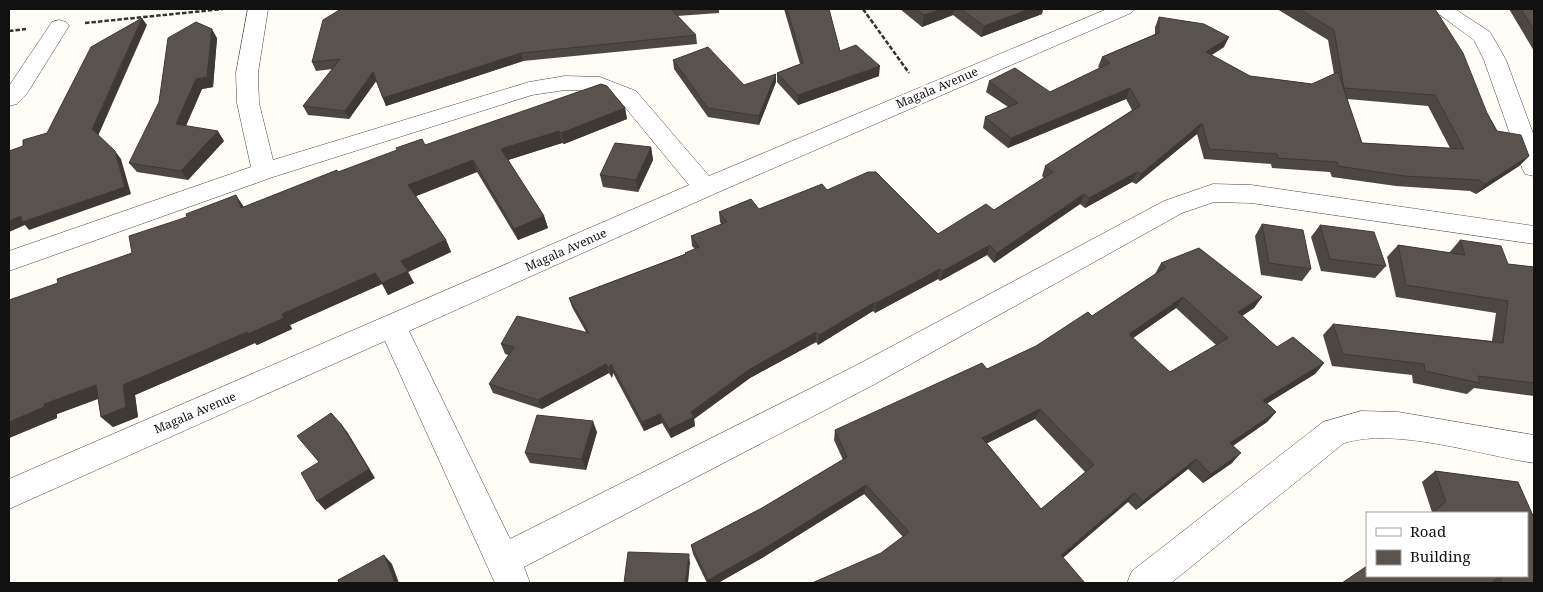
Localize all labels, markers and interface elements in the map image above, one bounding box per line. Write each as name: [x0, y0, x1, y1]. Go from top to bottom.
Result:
street label: Magala Avenue: [893, 63, 980, 113]
street label: Magala Avenue: [522, 224, 609, 275]
street label: Magala Avenue: [151, 388, 238, 438]
legend: [1366, 512, 1528, 577]
text: Road: [1410, 521, 1446, 541]
text: Building: [1410, 546, 1471, 566]

